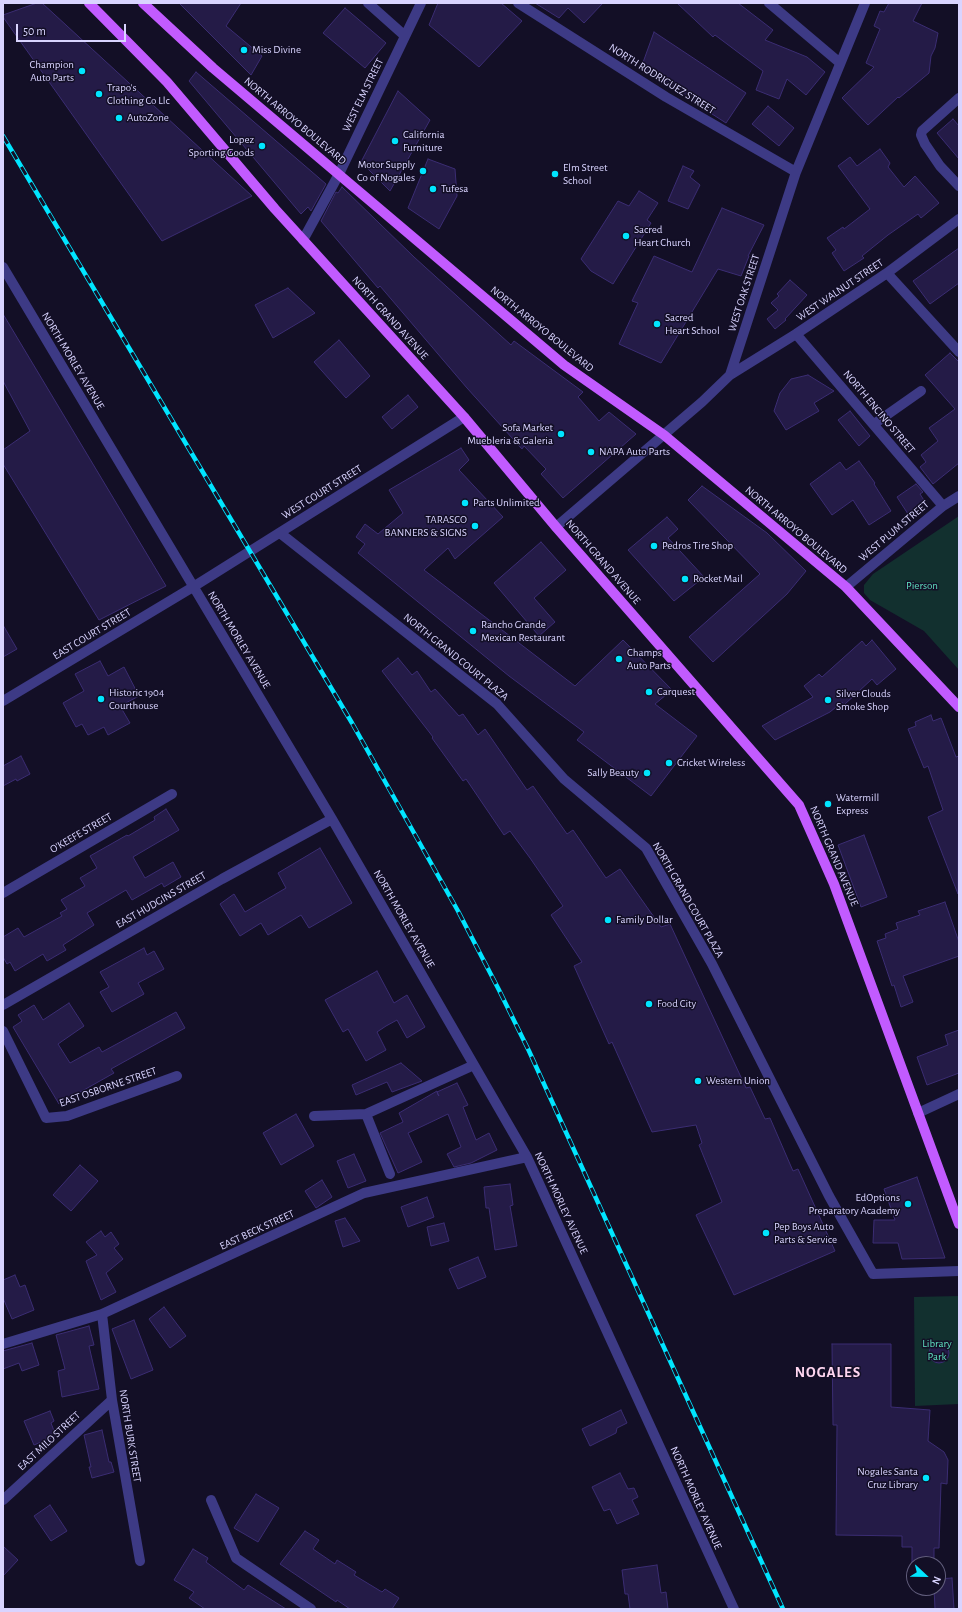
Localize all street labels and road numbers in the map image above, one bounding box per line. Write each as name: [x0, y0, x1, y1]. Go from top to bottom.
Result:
street label: NORTH RODRIGUEZ STREET: [607, 41, 717, 117]
street label: WEST ELM STREET: [339, 56, 387, 134]
street label: NORTH ARROYO BOULEVARD: [241, 74, 349, 168]
street label: WEST OAK STREET: [725, 253, 763, 333]
street label: WEST WALNUT STREET: [794, 256, 886, 324]
street label: NORTH GRAND AVENUE: [349, 274, 431, 362]
street label: NORTH ARROYO BOULEVARD: [488, 283, 596, 375]
street label: NORTH MORLEY AVENUE: [39, 310, 107, 412]
street label: NORTH ENCINO STREET: [840, 368, 918, 456]
street label: WEST COURT STREET: [279, 462, 365, 522]
street label: NORTH ARROYO BOULEVARD: [742, 483, 850, 577]
street label: WEST PLUM STREET: [856, 498, 932, 564]
street label: NORTH GRAND AVENUE: [563, 517, 643, 607]
street label: NORTH MORLEY AVENUE: [205, 589, 273, 691]
street label: EAST COURT STREET: [51, 605, 133, 663]
street label: NORTH GRAND COURT PLAZA: [401, 610, 511, 704]
street label: NORTH GRAND AVENUE: [807, 804, 861, 908]
street label: O'KEEFE STREET: [48, 810, 114, 856]
street label: NORTH GRAND COURT PLAZA: [649, 840, 727, 960]
street label: NORTH MORLEY AVENUE: [370, 867, 438, 971]
street label: EAST HUDGINS STREET: [114, 869, 208, 931]
street label: EAST OSBORNE STREET: [58, 1064, 158, 1110]
street label: NORTH MORLEY AVENUE: [531, 1150, 591, 1256]
street label: EAST BECK STREET: [218, 1207, 296, 1253]
street label: NORTH BURK STREET: [116, 1389, 144, 1483]
street label: EAST MILO STREET: [15, 1409, 83, 1473]
street label: NORTH MORLEY AVENUE: [667, 1444, 725, 1552]

